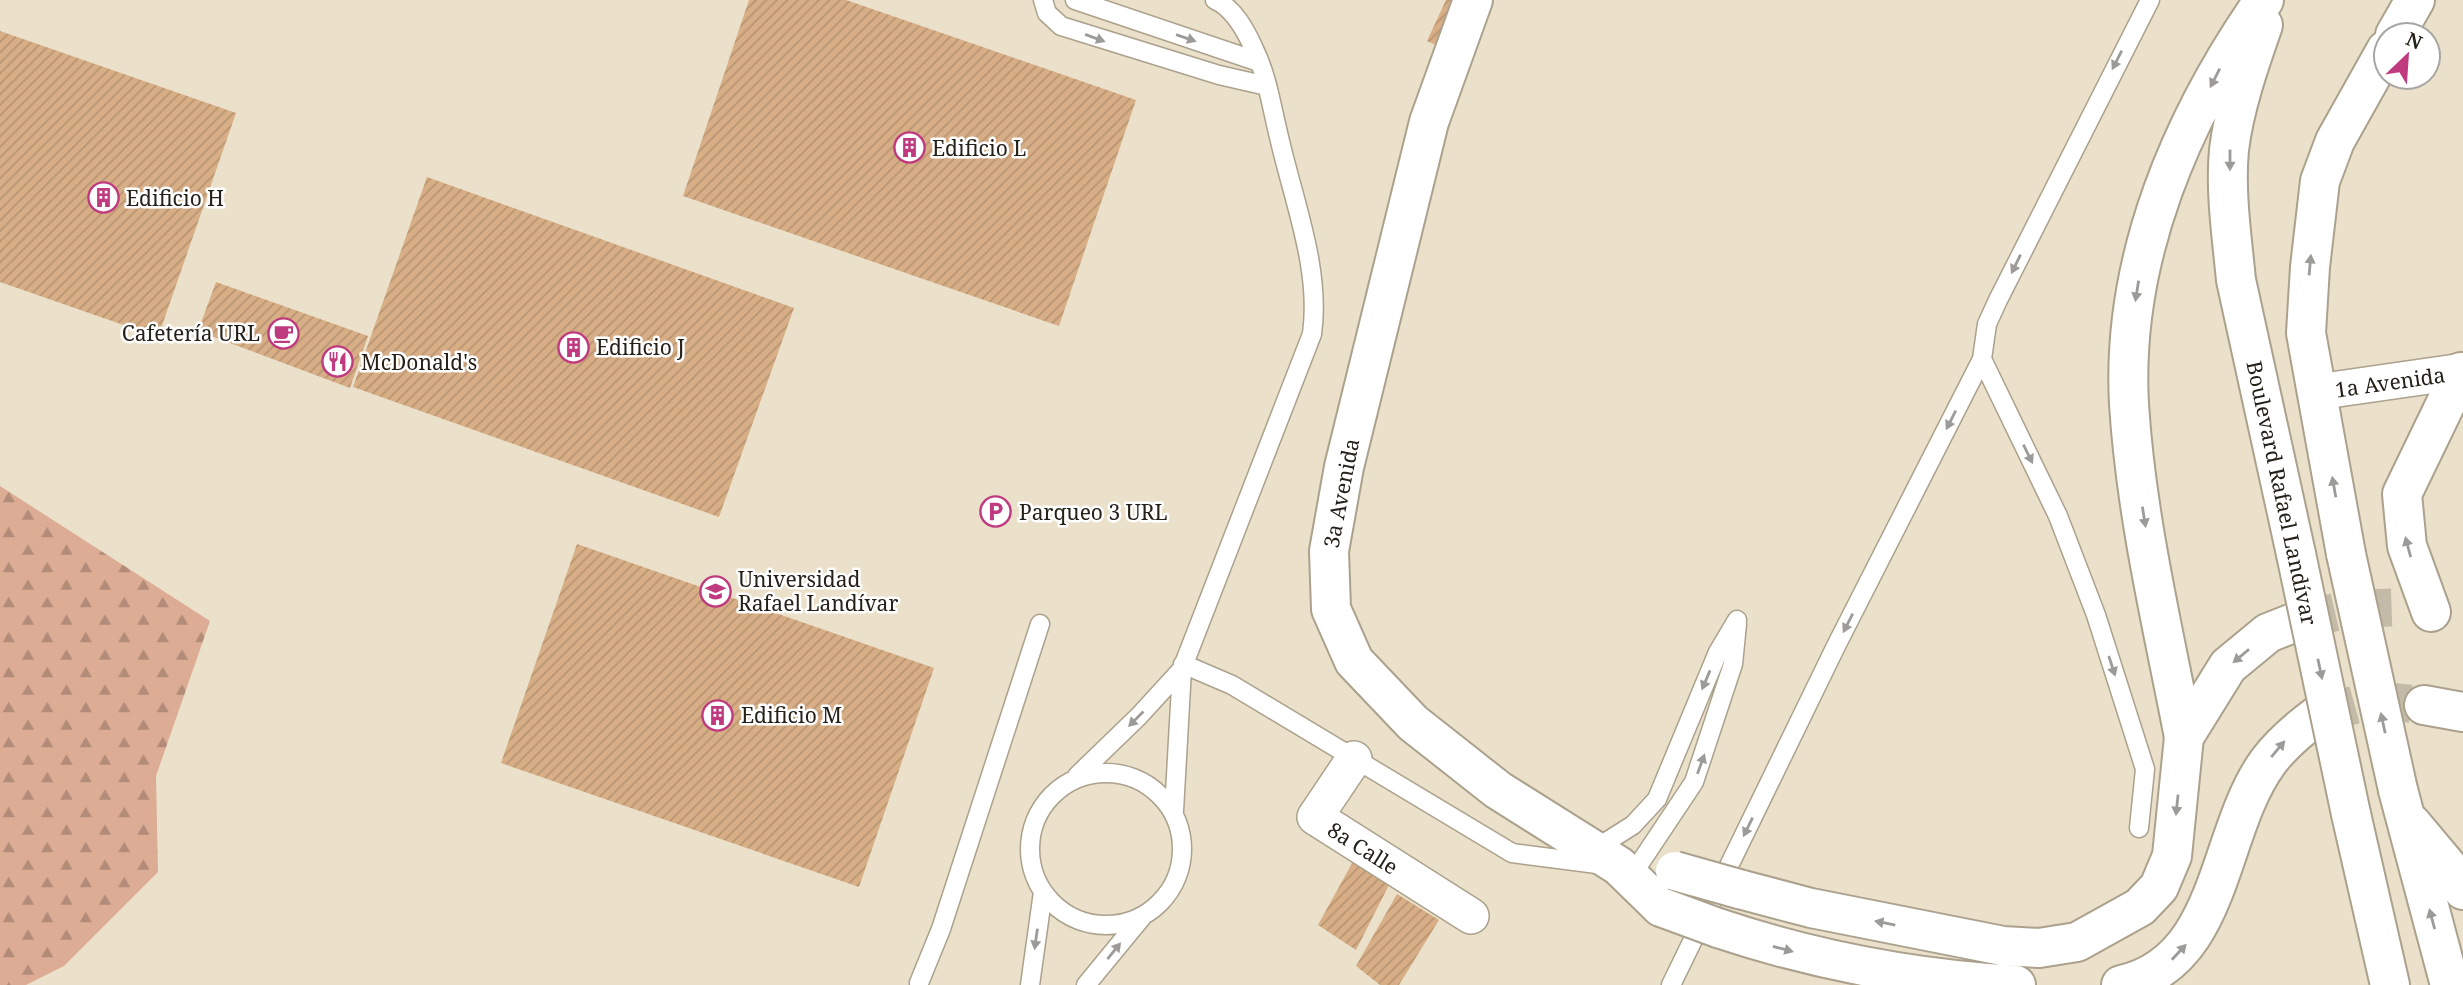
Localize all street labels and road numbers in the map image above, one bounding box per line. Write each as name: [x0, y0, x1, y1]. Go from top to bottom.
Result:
street label: Boulevard Rafael Landívar: [2240, 358, 2324, 628]
street label: 1a Avenida: [2333, 360, 2447, 404]
street label: 3a Avenida: [1317, 436, 1365, 550]
street label: 8a Calle: [1323, 815, 1403, 881]

